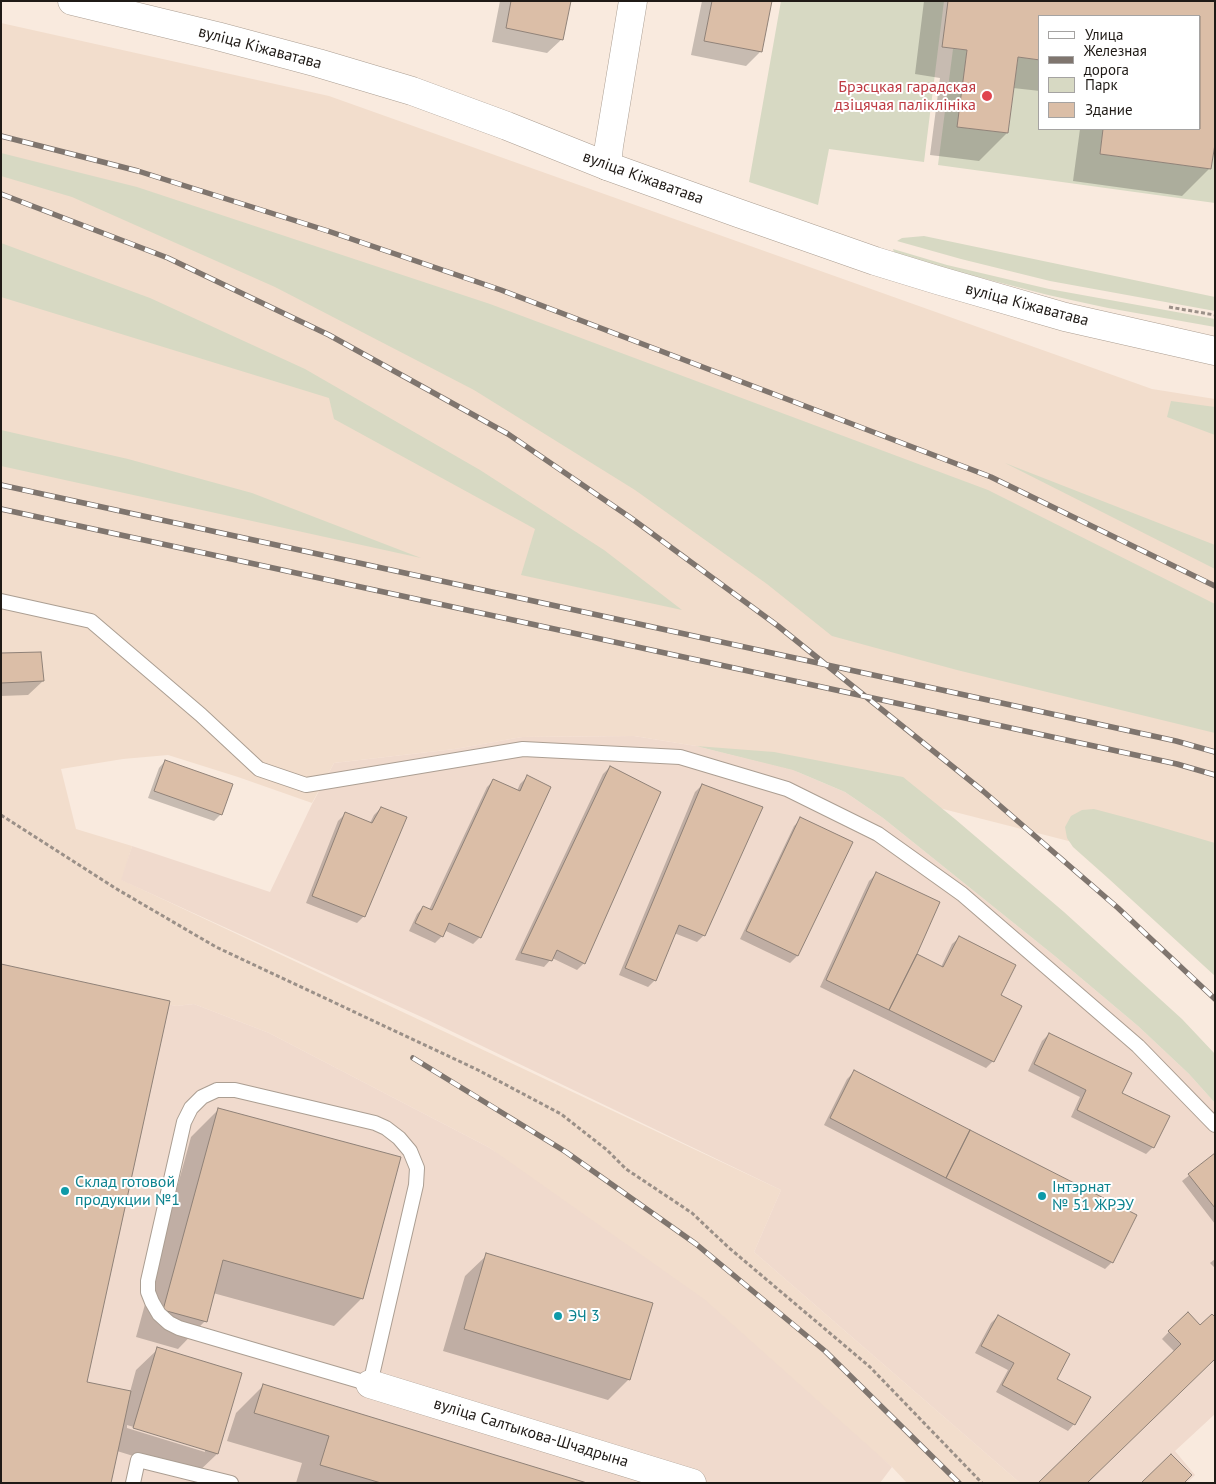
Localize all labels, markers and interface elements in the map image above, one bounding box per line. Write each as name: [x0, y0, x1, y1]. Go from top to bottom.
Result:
legend: [1038, 15, 1201, 130]
street label: вуліца Кіжаватава: [196, 22, 324, 74]
text: Улица: [1085, 25, 1123, 44]
text: Железная дорога: [1084, 41, 1147, 79]
text: Парк: [1085, 75, 1118, 94]
place label: Брэсцкая гарадская дзіцячая паліклініка: [834, 77, 976, 115]
marker: Брэсцкая гарадская дзіцячая паліклініка: [980, 89, 994, 103]
text: Здание: [1085, 100, 1133, 119]
street label: вуліца Кіжаватава: [580, 147, 706, 209]
street label: вуліца Кіжаватава: [963, 279, 1091, 331]
place label: Склад готовой продукции №1: [75, 1172, 180, 1210]
place label: Інтэрнат № 51 ЖРЭУ: [1052, 1177, 1134, 1215]
marker: Склад готовой продукции №1: [59, 1185, 71, 1197]
marker: Інтэрнат № 51 ЖРЭУ: [1036, 1190, 1048, 1202]
place label: ЭЧ 3: [568, 1306, 600, 1326]
marker: ЭЧ 3: [552, 1310, 564, 1322]
street label: вуліца Салтыкова-Шчадрына: [431, 1394, 631, 1472]

